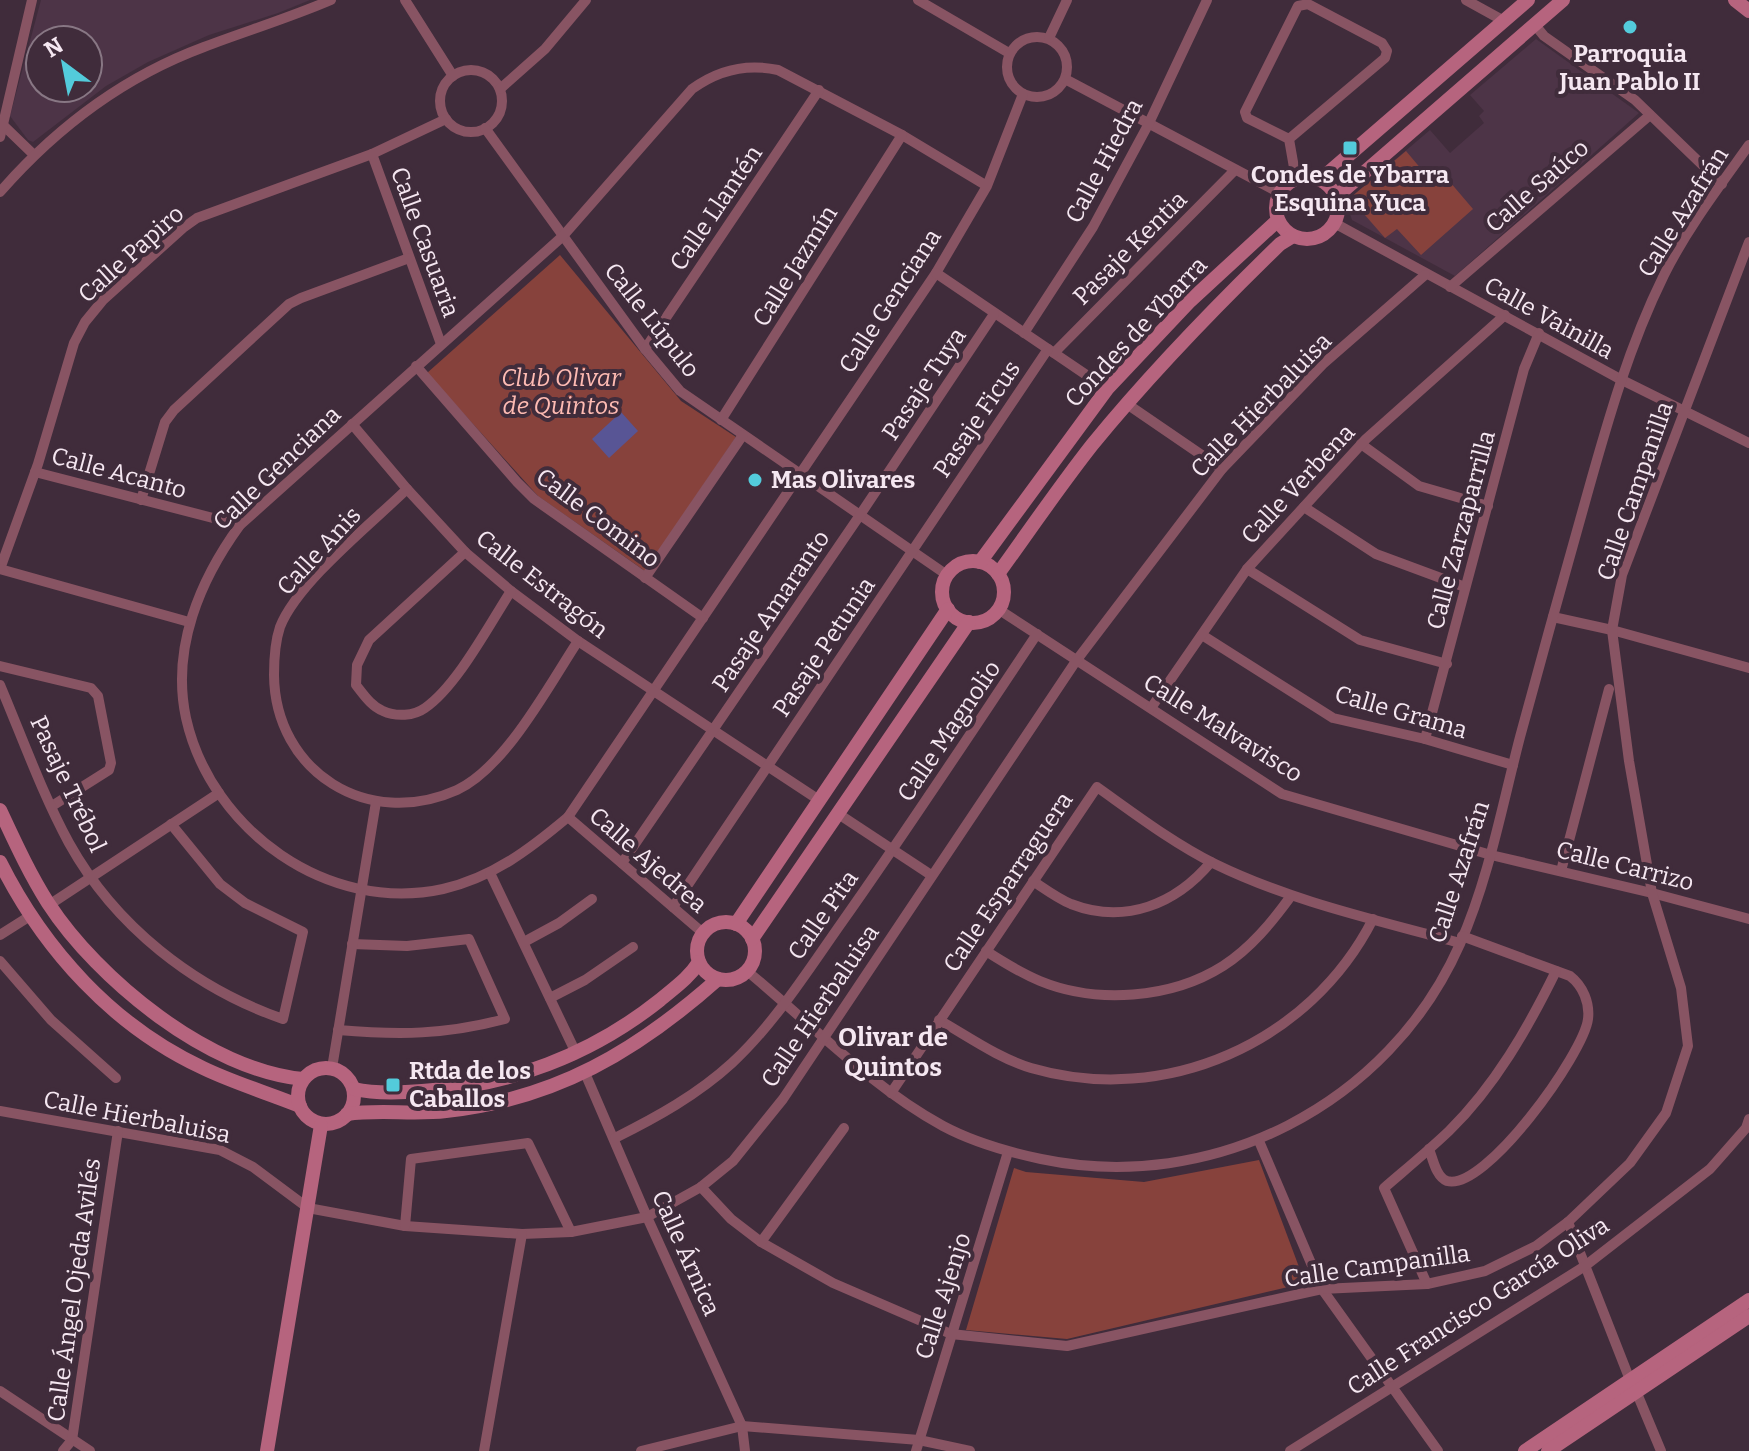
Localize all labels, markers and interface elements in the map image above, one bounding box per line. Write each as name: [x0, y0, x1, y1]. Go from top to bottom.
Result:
marker: Parroquia Juan Pablo II: [1621, 18, 1639, 36]
north arrow: [24, 24, 104, 104]
text: N: [39, 32, 68, 63]
place label: Parroquia Juan Pablo II: [1557, 40, 1701, 96]
street label: Calle Hiedra: [1060, 94, 1148, 228]
street label: Calle Saúco: [1480, 134, 1594, 238]
marker: Condes de Ybarra Esquina Yuca: [1341, 139, 1359, 157]
street label: Calle Llantén: [664, 140, 768, 276]
street label: Calle Azafrán: [1632, 142, 1734, 282]
place label: Condes de Ybarra Esquina Yuca: [1251, 161, 1450, 217]
street label: Calle Casuaria: [385, 163, 465, 321]
street label: Pasaje Kentia: [1067, 185, 1193, 311]
street label: Calle Papiro: [73, 199, 189, 309]
street label: Calle Jazmín: [747, 200, 843, 332]
street label: Calle Genciana: [833, 224, 947, 378]
street label: Condes de Ybarra: [1059, 251, 1213, 413]
street label: Calle Lúpulo: [599, 257, 705, 383]
street label: Calle Vainilla: [1479, 271, 1619, 365]
street label: Pasaje Tuya: [876, 323, 972, 445]
street label: Calle Hierbaluisa: [1185, 327, 1337, 483]
street label: Pasaje Ficus: [928, 355, 1026, 483]
park label: Club Olivar de Quintos: [501, 364, 622, 420]
street label: Calle Campanilla: [1591, 398, 1679, 584]
street label: Calle Genciana: [208, 400, 346, 536]
street label: Calle Verbena: [1235, 418, 1361, 550]
street label: Calle Zarzaparrilla: [1421, 427, 1501, 633]
street label: Calle Acanto: [48, 442, 190, 504]
street label: Calle Comino: [531, 462, 665, 574]
place label: Mas Olivares: [771, 466, 916, 494]
marker: Mas Olivares: [746, 471, 764, 489]
street label: Calle Anis: [271, 501, 367, 601]
street label: Calle Estragón: [471, 524, 613, 644]
street label: Pasaje Amaranto: [707, 525, 835, 697]
street label: Pasaje Petunia: [767, 572, 881, 722]
street label: Calle Magnolio: [892, 655, 1006, 807]
street label: Calle Malvavisco: [1138, 668, 1308, 788]
street label: Calle Grama: [1331, 680, 1471, 744]
street label: Pasaje Trébol: [24, 711, 112, 857]
street label: Calle Esparraguera: [937, 787, 1079, 977]
street label: Calle Azafrán: [1423, 797, 1495, 947]
street label: Calle Ajedrea: [584, 801, 712, 919]
street label: Calle Carrizo: [1553, 835, 1697, 897]
street label: Calle Pita: [782, 865, 864, 965]
street label: Calle Hierbaluisa: [755, 919, 885, 1093]
district label: Olivar de Quintos: [838, 1022, 948, 1083]
place label: Rtda de los Caballos: [409, 1057, 531, 1113]
marker: Rtda de los Caballos: [384, 1076, 402, 1094]
street label: Calle Hierbaluisa: [41, 1085, 233, 1149]
street label: Calle Ángel Ojeda Avilés: [41, 1156, 106, 1424]
street label: Calle Árnica: [646, 1186, 727, 1320]
street label: Calle Francisco García Oliva: [1342, 1211, 1614, 1401]
street label: Calle Ajenjo: [909, 1229, 977, 1363]
street label: Calle Campanilla: [1282, 1239, 1472, 1293]

